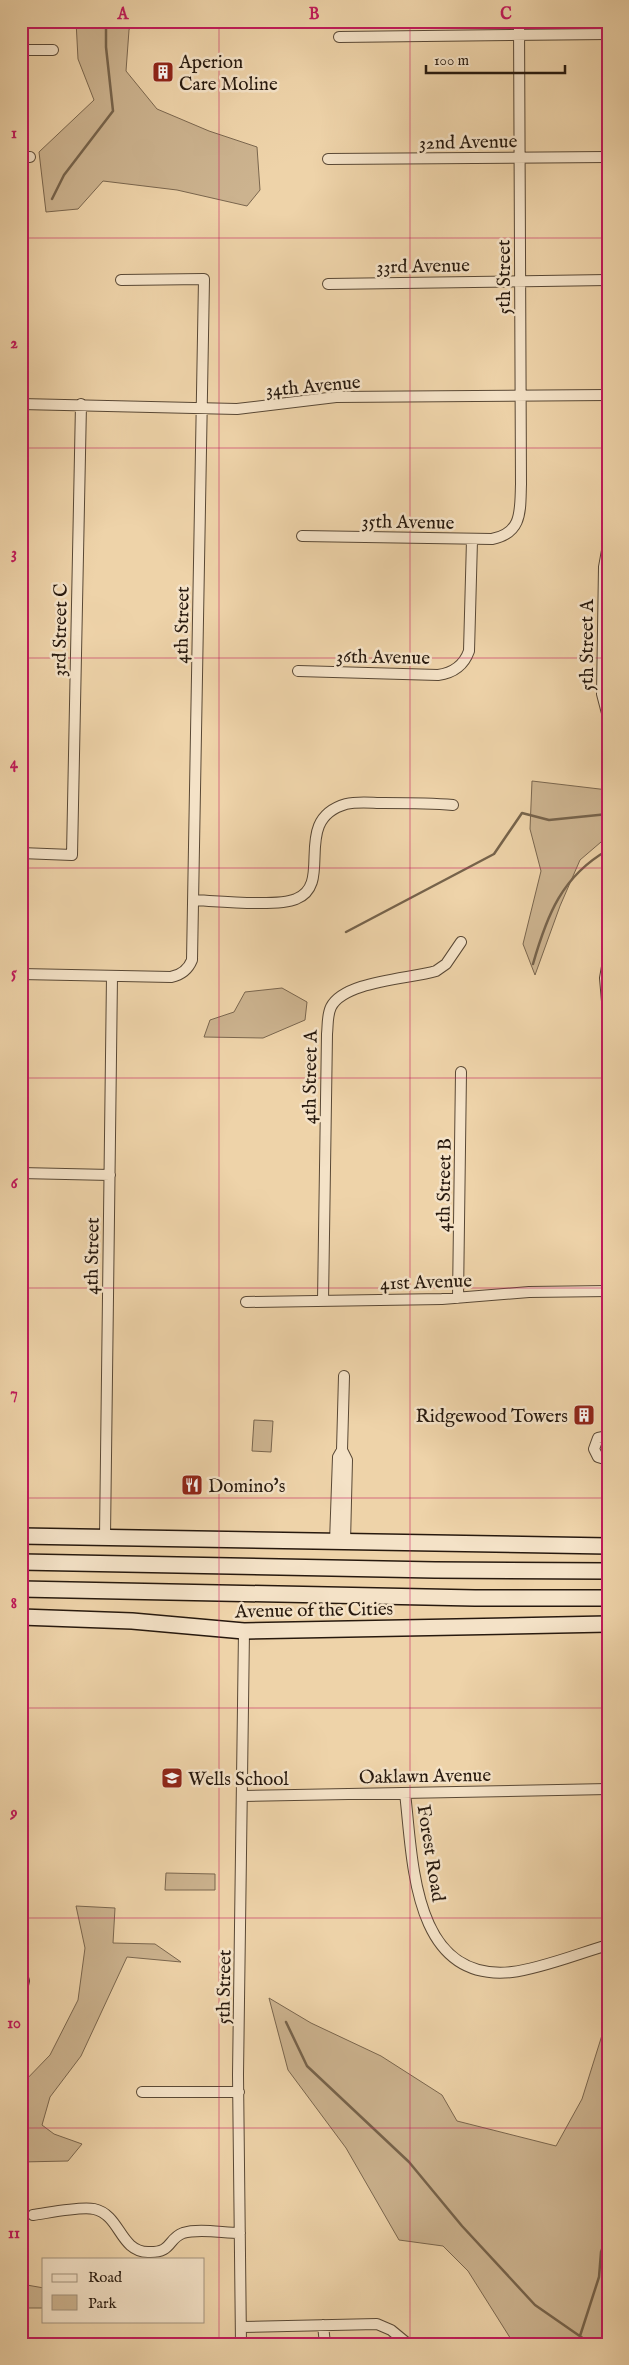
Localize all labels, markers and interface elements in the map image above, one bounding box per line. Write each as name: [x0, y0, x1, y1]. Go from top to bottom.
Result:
text: A: [117, 5, 130, 25]
text: B: [309, 5, 320, 25]
text: C: [500, 5, 512, 25]
scale bar: [426, 42, 565, 74]
place label: Aperion Care Moline: [178, 51, 278, 97]
text: 100 m: [434, 51, 470, 70]
building icon: Aperion Care Moline: [151, 60, 175, 84]
text: 1: [11, 124, 17, 144]
street label: 32nd Avenue: [419, 130, 518, 156]
street label: 5th Street: [493, 239, 517, 314]
street label: 33rd Avenue: [376, 254, 470, 280]
text: 2: [10, 334, 18, 354]
street label: 34th Avenue: [265, 371, 362, 403]
street label: 35th Avenue: [361, 510, 455, 536]
text: 3: [11, 544, 17, 564]
street label: 3rd Street C: [48, 583, 74, 677]
street label: 4th Street: [170, 586, 196, 664]
street label: 5th Street A: [576, 598, 600, 691]
street label: 36th Avenue: [336, 645, 430, 671]
text: 4: [10, 754, 19, 774]
text: 5: [11, 964, 17, 984]
street label: 4th Street A: [298, 1029, 324, 1124]
street label: 4th Street B: [432, 1138, 458, 1232]
text: 6: [11, 1174, 19, 1194]
street label: 4th Street: [80, 1217, 106, 1295]
street label: 41st Avenue: [380, 1269, 473, 1297]
text: 7: [10, 1384, 18, 1404]
building icon: Ridgewood Towers: [572, 1403, 596, 1427]
place label: Ridgewood Towers: [415, 1405, 568, 1429]
restaurant icon: Domino's: [180, 1473, 204, 1497]
place label: Domino's: [208, 1475, 285, 1499]
text: 8: [11, 1594, 17, 1614]
street label: Avenue of the Cities: [234, 1598, 393, 1624]
street label: Oaklawn Avenue: [359, 1764, 492, 1790]
school or university icon: Wells School: [160, 1766, 184, 1790]
place label: Wells School: [188, 1768, 289, 1792]
street label: Forest Road: [411, 1803, 450, 1904]
text: 9: [10, 1804, 18, 1824]
street label: 5th Street: [212, 1949, 238, 2025]
text: 10: [7, 2014, 21, 2034]
text: 11: [8, 2224, 20, 2244]
legend: [42, 2258, 205, 2322]
text: Road: [88, 2268, 123, 2287]
text: Park: [88, 2294, 118, 2313]

